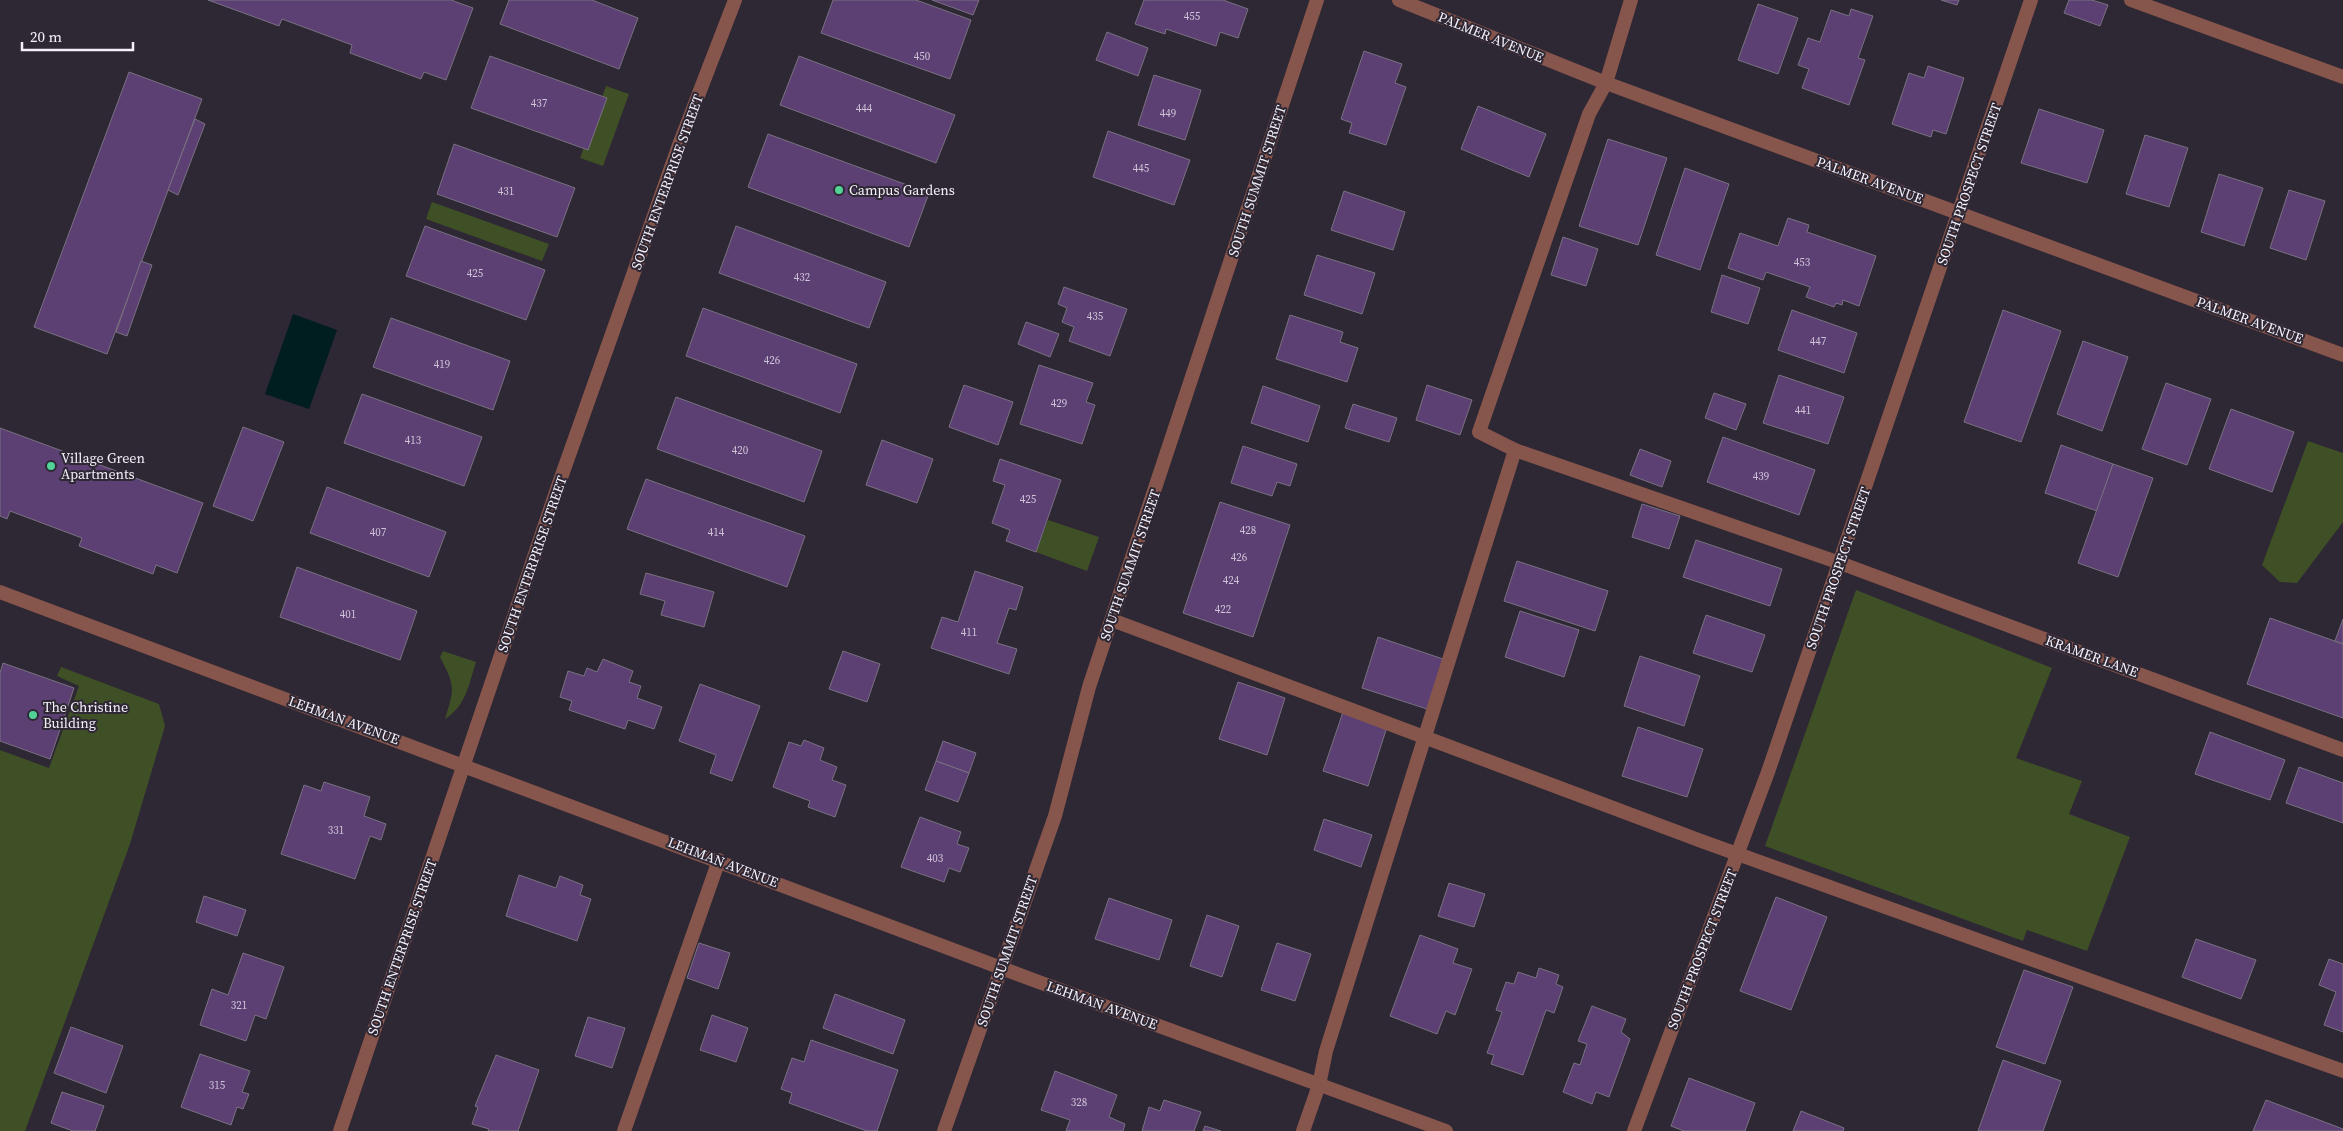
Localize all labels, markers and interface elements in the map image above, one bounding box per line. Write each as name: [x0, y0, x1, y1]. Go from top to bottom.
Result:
street label: PALMER AVENUE: [1435, 7, 1547, 67]
house number: 455: [1184, 9, 1201, 24]
scale bar: [22, 20, 134, 52]
text: 20 m: [30, 26, 62, 47]
house number: 450: [914, 49, 931, 64]
street label: SOUTH ENTERPRISE STREET: [626, 91, 708, 273]
house number: 437: [531, 96, 548, 111]
street label: SOUTH PROSPECT STREET: [1932, 100, 2006, 268]
house number: 444: [856, 101, 873, 116]
street label: SOUTH SUMMIT STREET: [1223, 102, 1291, 259]
house number: 449: [1160, 106, 1176, 121]
street label: PALMER AVENUE: [1814, 151, 1926, 209]
house number: 445: [1133, 161, 1150, 176]
place label: Campus Gardens: [849, 180, 955, 200]
house number: 431: [498, 184, 514, 199]
marker: Campus Gardens: [833, 184, 845, 196]
house number: 453: [1794, 255, 1811, 270]
house number: 425: [467, 266, 484, 281]
house number: 432: [794, 270, 811, 285]
street label: PALMER AVENUE: [2194, 291, 2306, 349]
house number: 435: [1087, 309, 1104, 324]
house number: 447: [1810, 334, 1827, 349]
house number: 426: [764, 353, 781, 368]
house number: 419: [434, 357, 450, 372]
house number: 429: [1051, 396, 1067, 411]
house number: 441: [1795, 403, 1811, 418]
house number: 413: [405, 433, 422, 448]
house number: 420: [732, 443, 749, 458]
place label: Village Green Apartments: [61, 448, 146, 484]
marker: Village Green Apartments: [45, 460, 57, 472]
house number: 439: [1753, 469, 1769, 484]
street label: SOUTH ENTERPRISE STREET: [492, 473, 572, 655]
street label: SOUTH PROSPECT STREET: [1801, 484, 1875, 652]
street label: SOUTH SUMMIT STREET: [1095, 486, 1165, 643]
house number: 425: [1020, 492, 1037, 507]
house number: 428: [1240, 523, 1256, 538]
house number: 407: [370, 525, 387, 540]
house number: 414: [708, 525, 725, 540]
house number: 426: [1231, 550, 1248, 565]
house number: 424: [1223, 573, 1240, 588]
house number: 422: [1215, 602, 1232, 617]
house number: 401: [340, 607, 356, 622]
house number: 411: [961, 625, 977, 640]
street label: KRAMER LANE: [2043, 630, 2141, 682]
street label: LEHMAN AVENUE: [286, 691, 402, 749]
place label: The Christine Building: [43, 697, 128, 733]
marker: The Christine Building: [27, 709, 39, 721]
house number: 331: [328, 823, 344, 838]
street label: LEHMAN AVENUE: [665, 832, 781, 892]
house number: 403: [927, 851, 944, 866]
street label: SOUTH ENTERPRISE STREET: [362, 856, 442, 1038]
street label: SOUTH PROSPECT STREET: [1662, 865, 1742, 1032]
street label: SOUTH SUMMIT STREET: [972, 872, 1042, 1029]
street label: LEHMAN AVENUE: [1044, 976, 1160, 1034]
house number: 321: [231, 998, 247, 1013]
house number: 315: [209, 1078, 226, 1093]
house number: 328: [1071, 1095, 1087, 1110]

